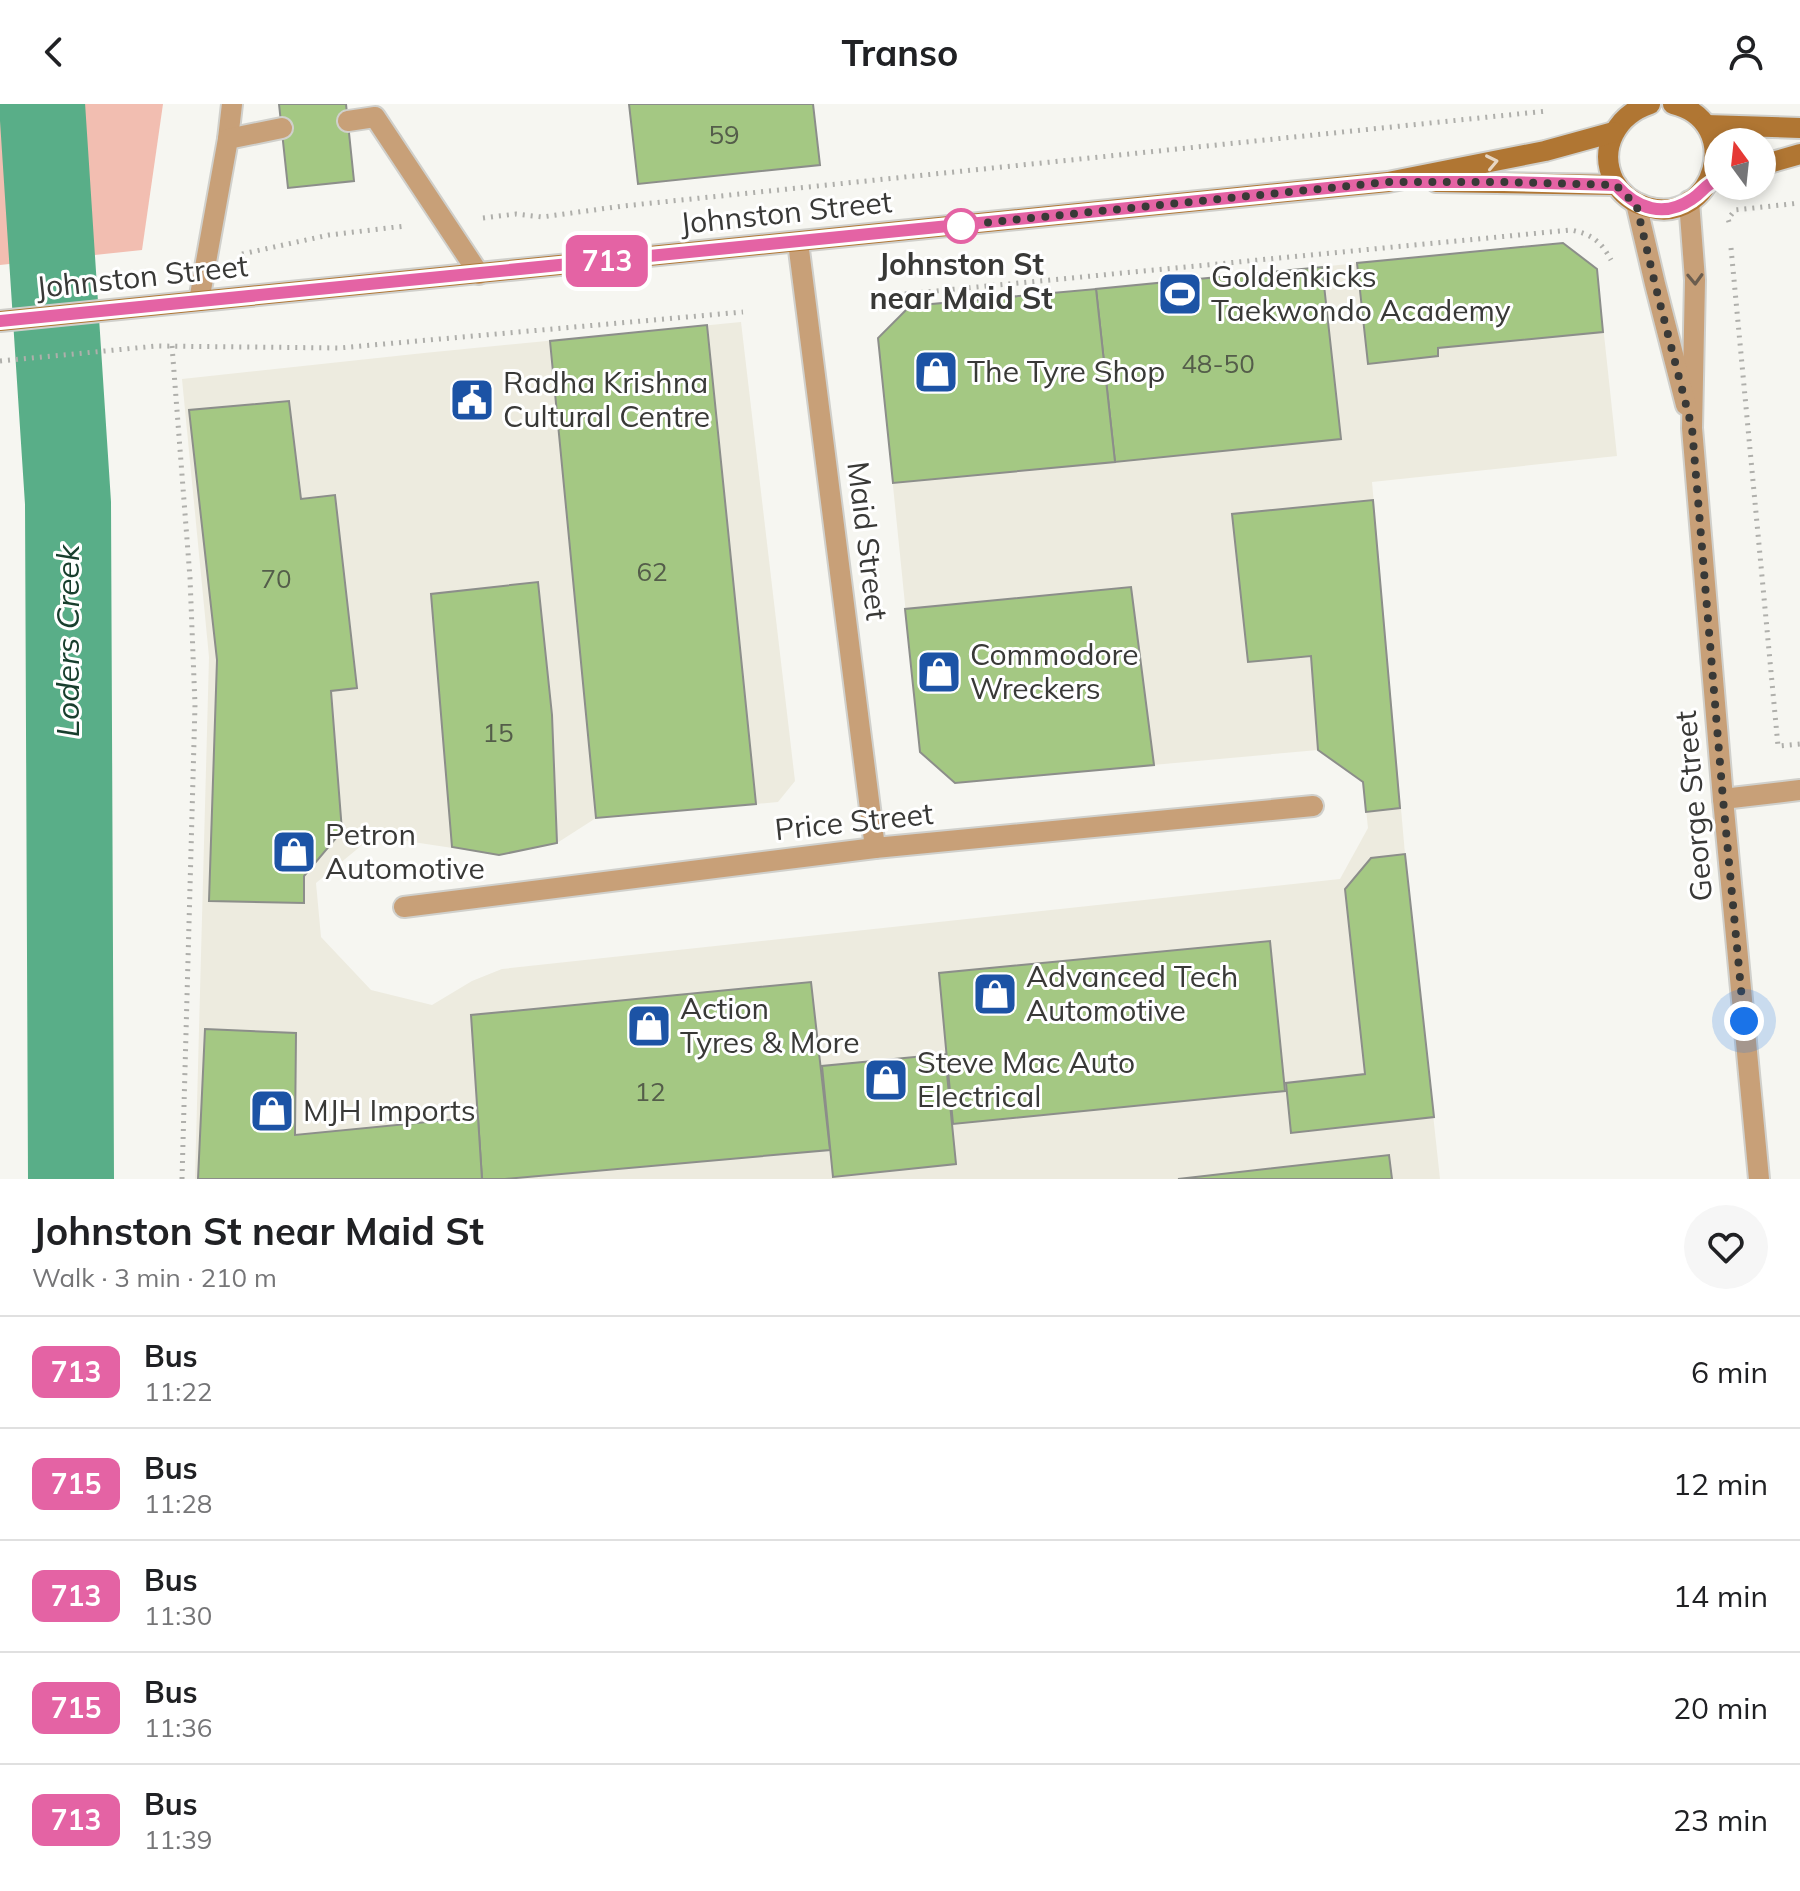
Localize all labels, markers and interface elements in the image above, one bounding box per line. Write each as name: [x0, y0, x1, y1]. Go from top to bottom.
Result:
icon: back: [32, 30, 76, 74]
text: Transo: [842, 30, 958, 75]
icon: person: [1724, 30, 1768, 74]
house number: 59: [708, 118, 740, 151]
north arrow: [1704, 128, 1776, 200]
map controls: [1704, 128, 1776, 200]
one-way arrow: [1485, 155, 1498, 172]
street label: Johnston Street: [678, 182, 894, 242]
marker: Johnston St near Maid St: [944, 209, 978, 243]
line badge: 713: [561, 235, 653, 287]
text: 713: [582, 243, 632, 278]
place label: Johnston St near Maid St: [869, 245, 1053, 317]
street label: Johnston Street: [34, 246, 250, 306]
place label: Goldenkicks Taekwondo Academy: [1211, 257, 1511, 329]
sports icon: Goldenkicks Taekwondo Academy: [1156, 270, 1204, 318]
one-way arrow: [1686, 273, 1703, 286]
house number: 48-50: [1181, 347, 1255, 380]
shop icon: The Tyre Shop: [912, 348, 960, 396]
place label: The Tyre Shop: [967, 352, 1165, 390]
place label: Radha Krishna Cultural Centre: [503, 363, 710, 435]
public building icon: Radha Krishna Cultural Centre: [448, 376, 496, 424]
street label: Maid Street: [839, 459, 897, 622]
water label: Loders Creek: [47, 543, 87, 737]
house number: 62: [636, 555, 668, 588]
house number: 70: [260, 562, 292, 595]
place label: Commodore Wreckers: [970, 635, 1139, 707]
shop icon: Commodore Wreckers: [915, 648, 963, 696]
street label: George Street: [1666, 709, 1720, 903]
house number: 15: [482, 716, 514, 749]
street label: Price Street: [773, 794, 935, 848]
place label: Petron Automotive: [325, 815, 485, 887]
shop icon: Petron Automotive: [270, 828, 318, 876]
place label: Advanced Tech Automotive: [1026, 957, 1238, 1029]
shop icon: Advanced Tech Automotive: [971, 970, 1019, 1018]
place label: Action Tyres & More: [680, 989, 860, 1061]
your location: [1724, 1001, 1764, 1041]
shop icon: Action Tyres & More: [625, 1002, 673, 1050]
place label: Steve Mac Auto Electrical: [917, 1043, 1135, 1115]
shop icon: Steve Mac Auto Electrical: [862, 1056, 910, 1104]
house number: 12: [634, 1075, 666, 1108]
shop icon: MJH Imports: [248, 1087, 296, 1135]
place label: MJH Imports: [303, 1091, 476, 1129]
button: heart: [1684, 1205, 1768, 1289]
text: Johnston St near Maid St: [32, 1207, 484, 1255]
text: Walk · 3 min · 210 m: [32, 1261, 277, 1294]
text: Bus: [144, 1337, 198, 1375]
text: 6 min: [1691, 1353, 1768, 1391]
text: 713: [51, 1354, 101, 1389]
text: 11:22: [144, 1375, 212, 1408]
text: Bus: [144, 1449, 198, 1487]
text: 12 min: [1673, 1465, 1768, 1503]
text: 715: [51, 1466, 101, 1501]
text: 11:28: [144, 1487, 212, 1520]
text: Bus: [144, 1561, 198, 1599]
text: 14 min: [1673, 1577, 1768, 1615]
text: 713: [51, 1578, 101, 1613]
text: 11:30: [144, 1599, 212, 1632]
text: Bus: [144, 1673, 198, 1711]
text: 20 min: [1673, 1689, 1768, 1727]
text: 715: [51, 1690, 101, 1725]
text: 11:36: [144, 1711, 212, 1744]
text: Bus: [144, 1785, 198, 1823]
text: 23 min: [1673, 1801, 1768, 1839]
text: 713: [51, 1802, 101, 1837]
text: 11:39: [144, 1823, 212, 1856]

